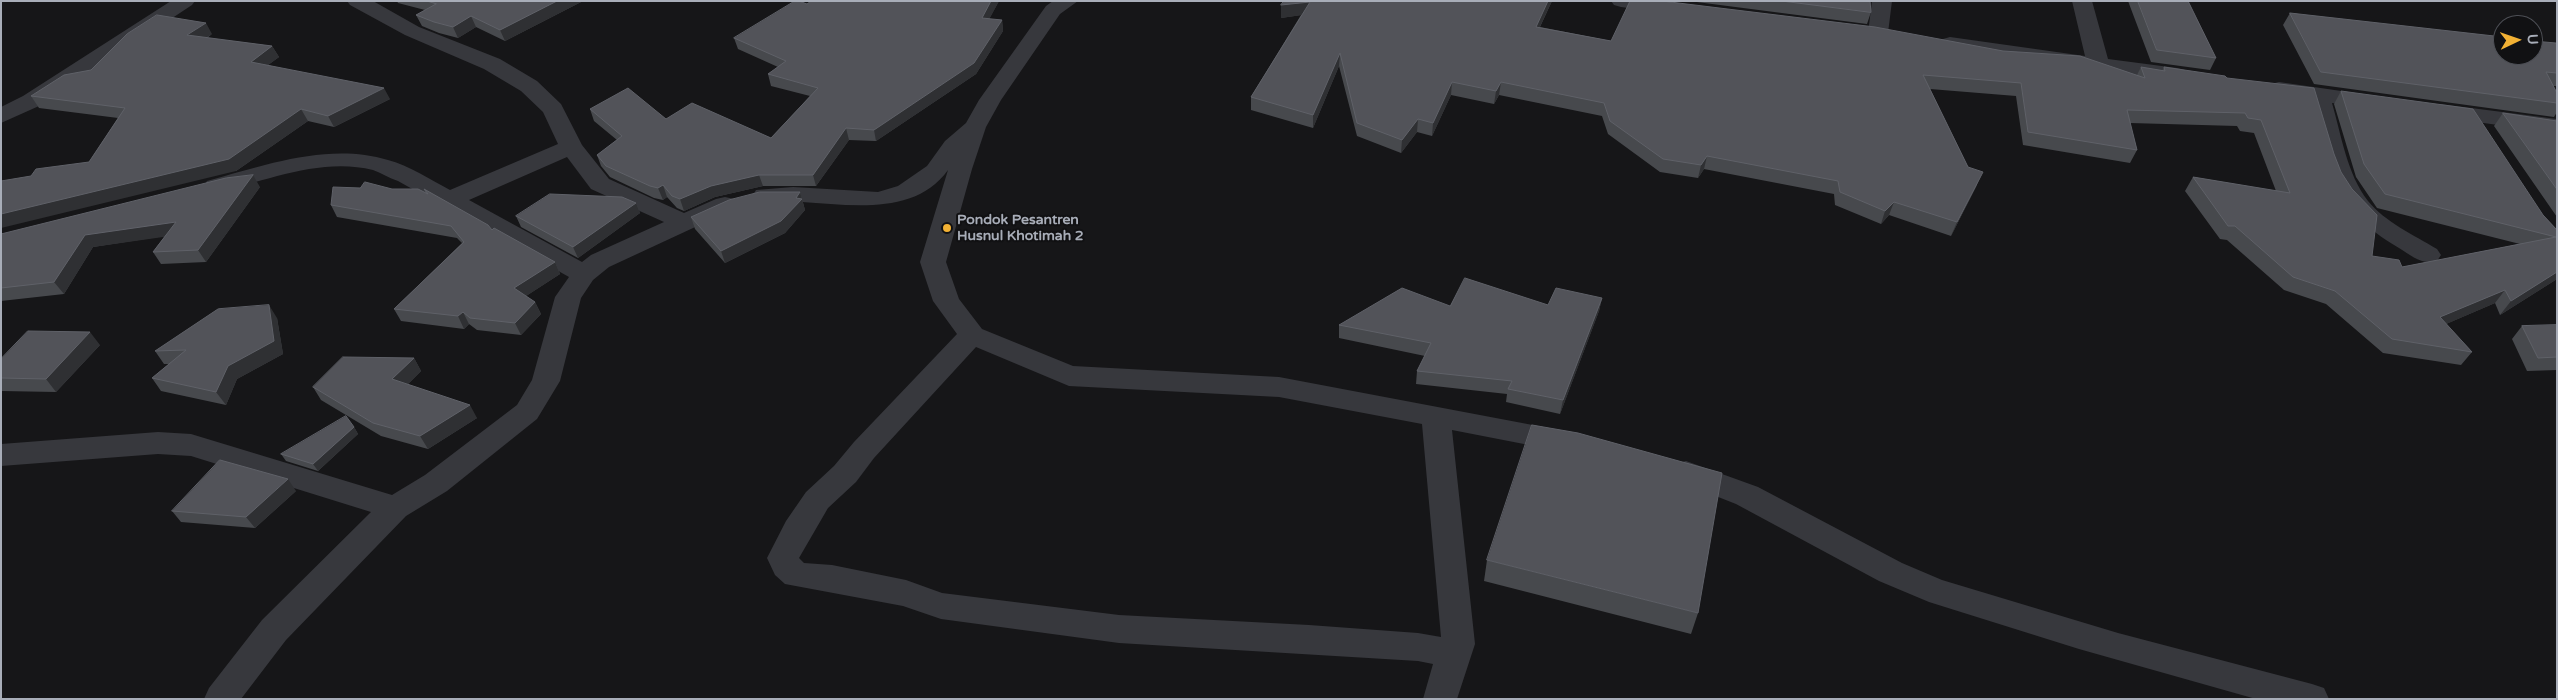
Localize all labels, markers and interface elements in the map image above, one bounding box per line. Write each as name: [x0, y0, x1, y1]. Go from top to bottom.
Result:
north arrow: [2493, 15, 2543, 65]
text: U: [2524, 33, 2541, 45]
place label: Pondok Pesantren Husnul Khotimah 2: [957, 212, 1084, 244]
marker: Pondok Pesantren Husnul Khotimah 2: [941, 222, 953, 234]

